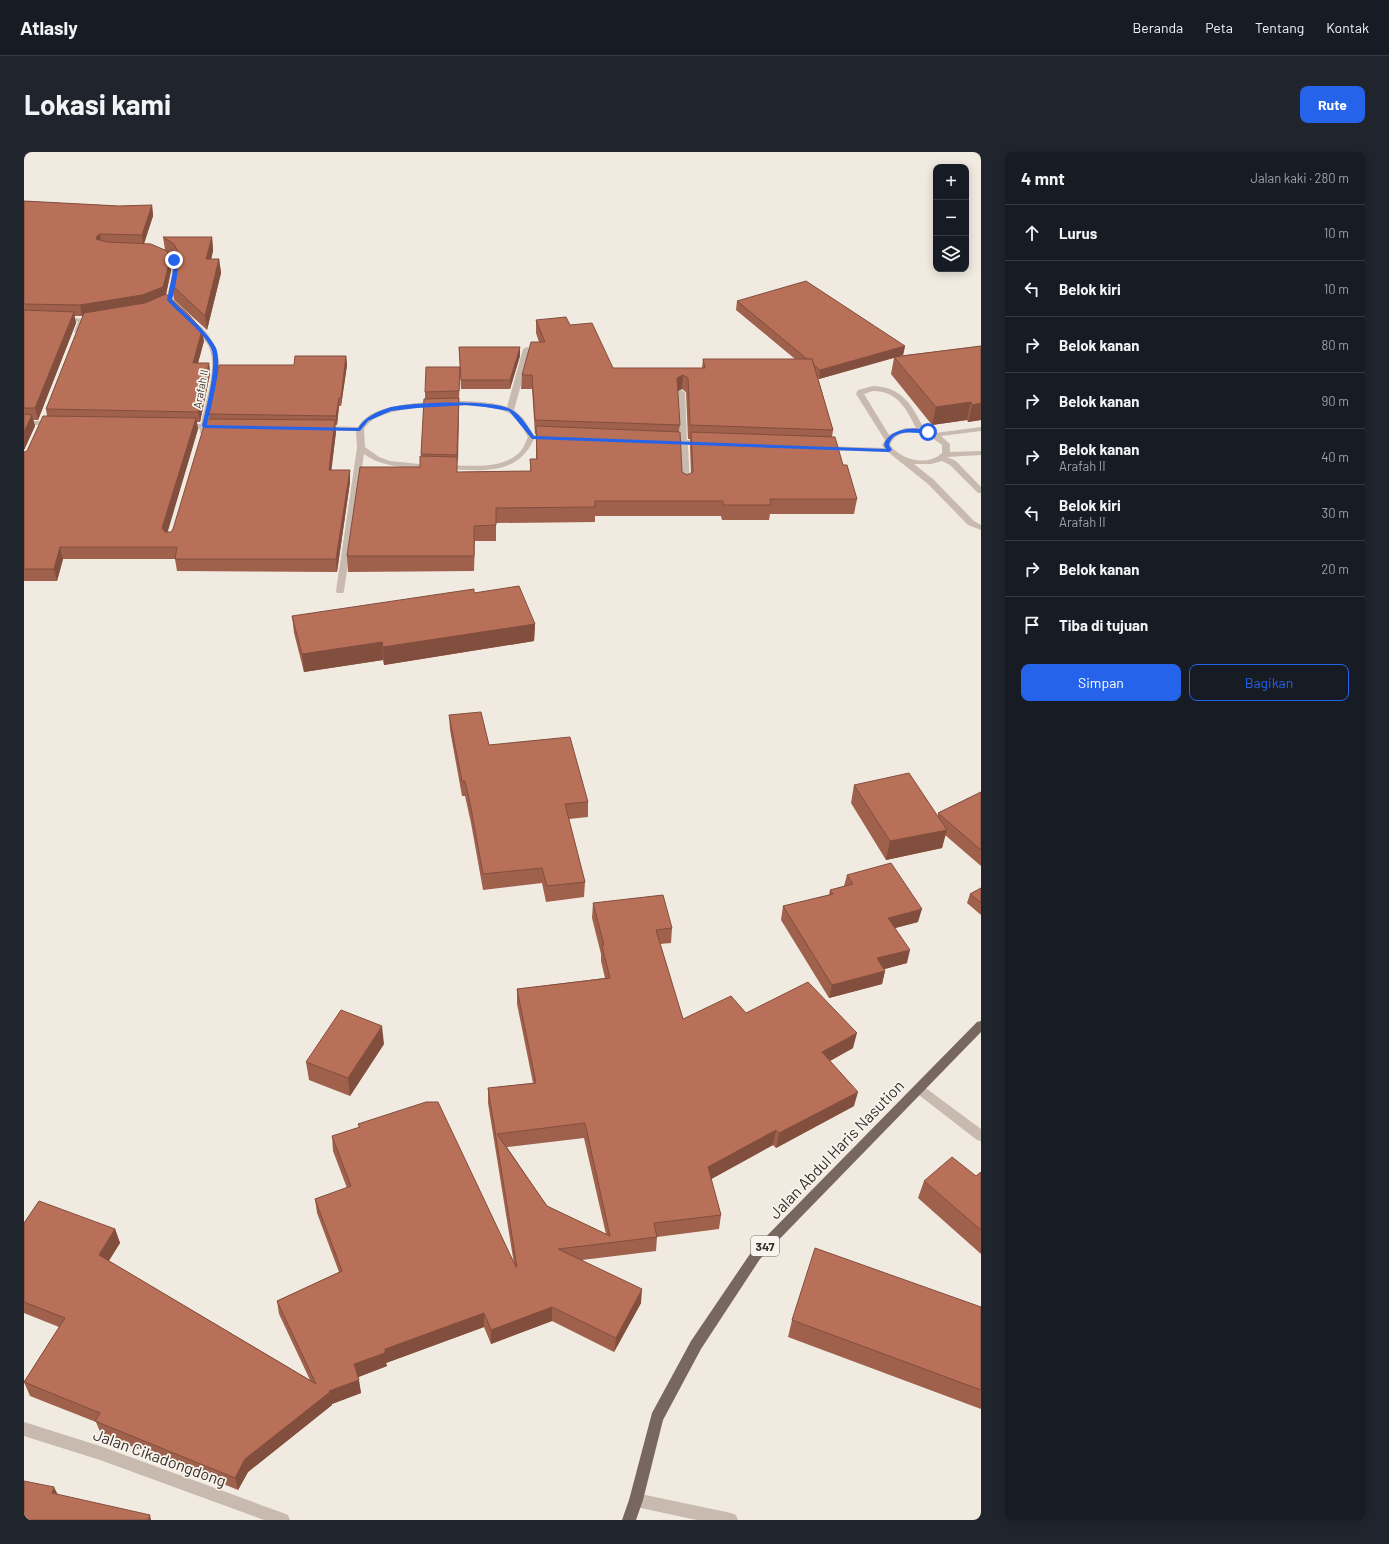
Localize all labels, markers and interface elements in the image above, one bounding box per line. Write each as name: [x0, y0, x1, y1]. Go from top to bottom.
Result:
text: Atlasly: [20, 16, 78, 39]
text: Beranda: [1133, 19, 1183, 36]
text: Peta: [1205, 19, 1233, 36]
text: Tentang: [1255, 19, 1304, 36]
text: Kontak: [1326, 19, 1369, 36]
button: Rute: [1300, 86, 1365, 123]
text: Lokasi kami: [24, 87, 171, 121]
map controls: [933, 164, 969, 272]
button: +: [933, 164, 969, 200]
text: 4 mnt: [1021, 168, 1065, 188]
text: Jalan kaki · 280 m: [1250, 170, 1349, 186]
button: −: [933, 200, 969, 236]
icon: ahead: [1021, 222, 1043, 244]
text: Lurus: [1059, 224, 1097, 242]
text: 10 m: [1324, 225, 1349, 241]
button: layers: [933, 236, 969, 272]
route end: [165, 251, 183, 269]
icon: left: [1021, 278, 1043, 300]
text: Belok kiri: [1059, 280, 1121, 298]
text: 10 m: [1324, 281, 1349, 297]
icon: right: [1021, 334, 1043, 356]
text: Belok kanan: [1059, 336, 1139, 354]
text: 80 m: [1322, 337, 1349, 353]
street label: Arafah II: [190, 368, 210, 410]
icon: right: [1021, 390, 1043, 412]
text: Belok kanan: [1059, 392, 1139, 410]
text: 90 m: [1322, 393, 1349, 409]
route start: [919, 423, 937, 441]
text: Belok kanan: [1059, 440, 1139, 458]
icon: right: [1021, 446, 1043, 468]
text: 40 m: [1321, 449, 1349, 465]
text: Arafah II: [1059, 458, 1106, 474]
text: Belok kiri: [1059, 496, 1121, 514]
icon: left: [1021, 502, 1043, 524]
text: 30 m: [1322, 505, 1349, 521]
text: Arafah II: [1059, 514, 1106, 530]
icon: right: [1021, 558, 1043, 580]
text: Belok kanan: [1059, 560, 1139, 578]
text: 20 m: [1321, 561, 1349, 577]
icon: arrive: [1021, 614, 1043, 636]
text: Tiba di tujuan: [1059, 616, 1148, 634]
button: Simpan: [1021, 664, 1181, 701]
button: Bagikan: [1189, 664, 1349, 701]
street label: Jalan Abdul Haris Nasution: [765, 1076, 907, 1222]
road number: 347: [751, 1236, 779, 1256]
street label: Jalan Cikadongdong: [91, 1424, 229, 1490]

